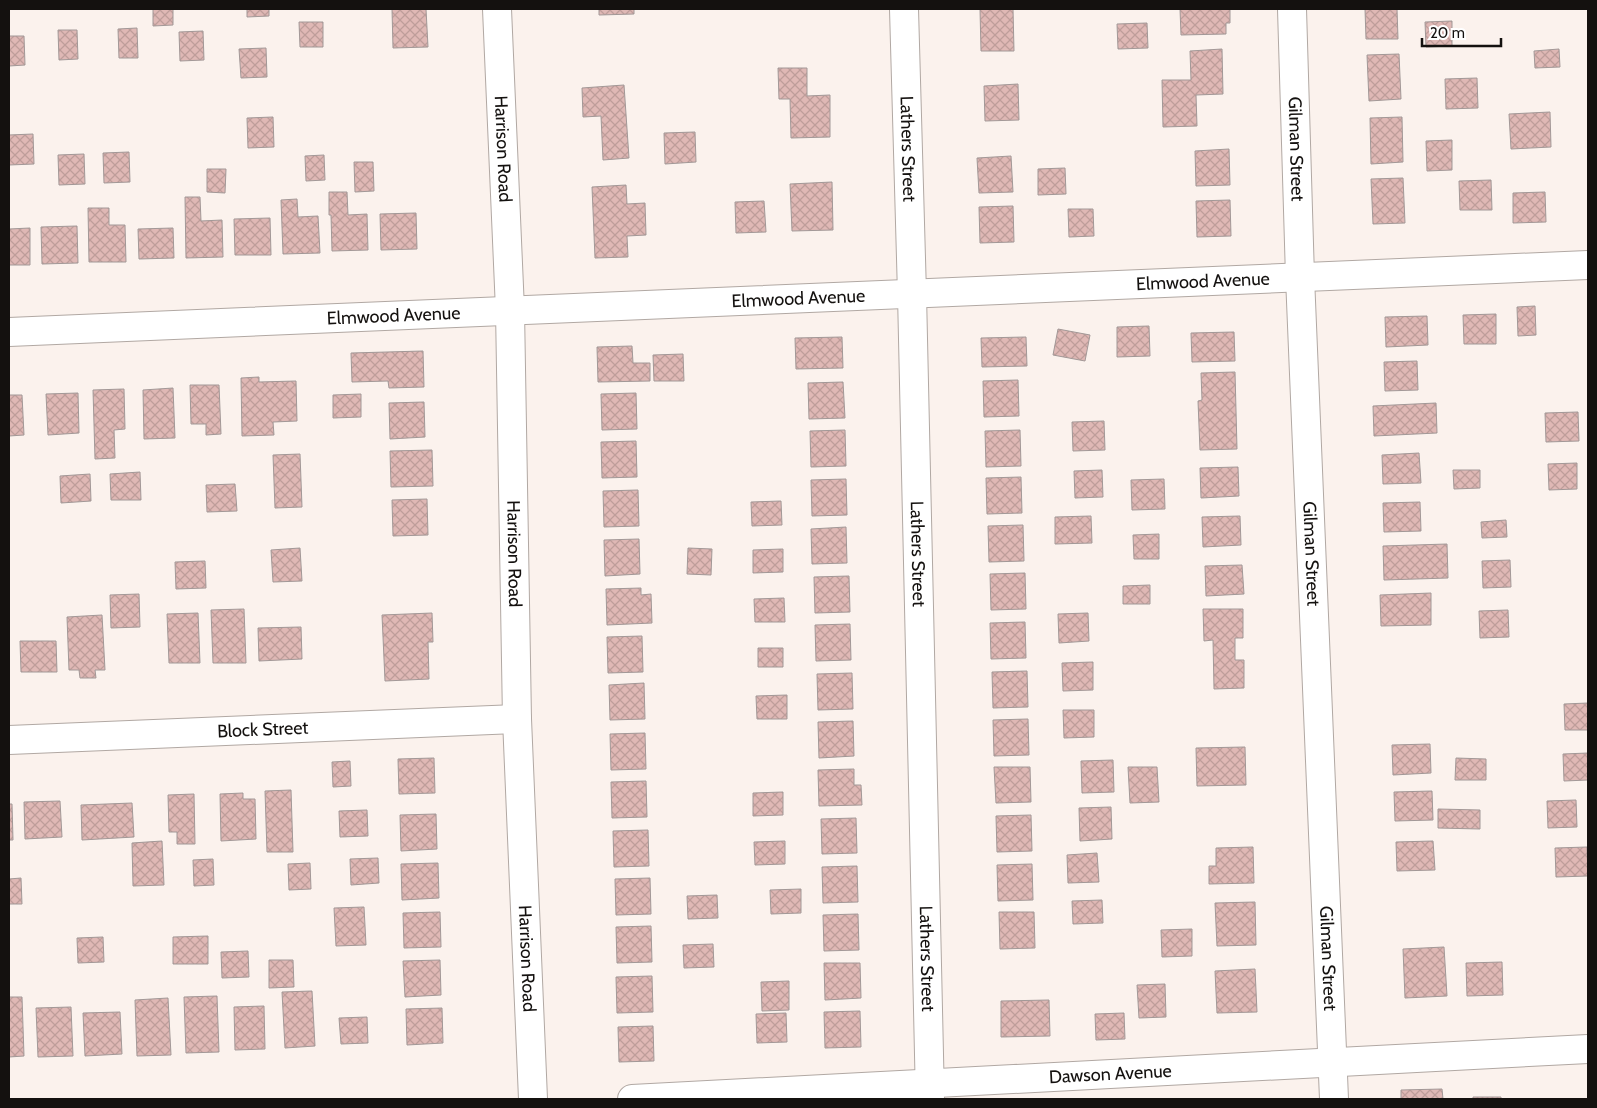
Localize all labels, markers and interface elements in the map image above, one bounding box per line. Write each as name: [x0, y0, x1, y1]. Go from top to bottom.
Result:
scale bar: [1422, 15, 1501, 47]
text: 20 m: [1430, 24, 1465, 42]
street label: Harrison Road: [490, 95, 516, 203]
street label: Lathers Street: [895, 96, 920, 202]
street label: Gilman Street: [1284, 96, 1309, 202]
street label: Elmwood Avenue: [1136, 268, 1270, 295]
street label: Elmwood Avenue: [731, 285, 866, 312]
street label: Elmwood Avenue: [326, 302, 461, 330]
street label: Harrison Road: [502, 500, 526, 607]
street label: Lathers Street: [906, 501, 930, 607]
street label: Gilman Street: [1298, 501, 1325, 607]
street label: Block Street: [217, 717, 309, 742]
street label: Harrison Road: [514, 905, 540, 1012]
street label: Lathers Street: [915, 905, 939, 1012]
street label: Gilman Street: [1315, 905, 1341, 1011]
street label: Dawson Avenue: [1048, 1060, 1172, 1088]

